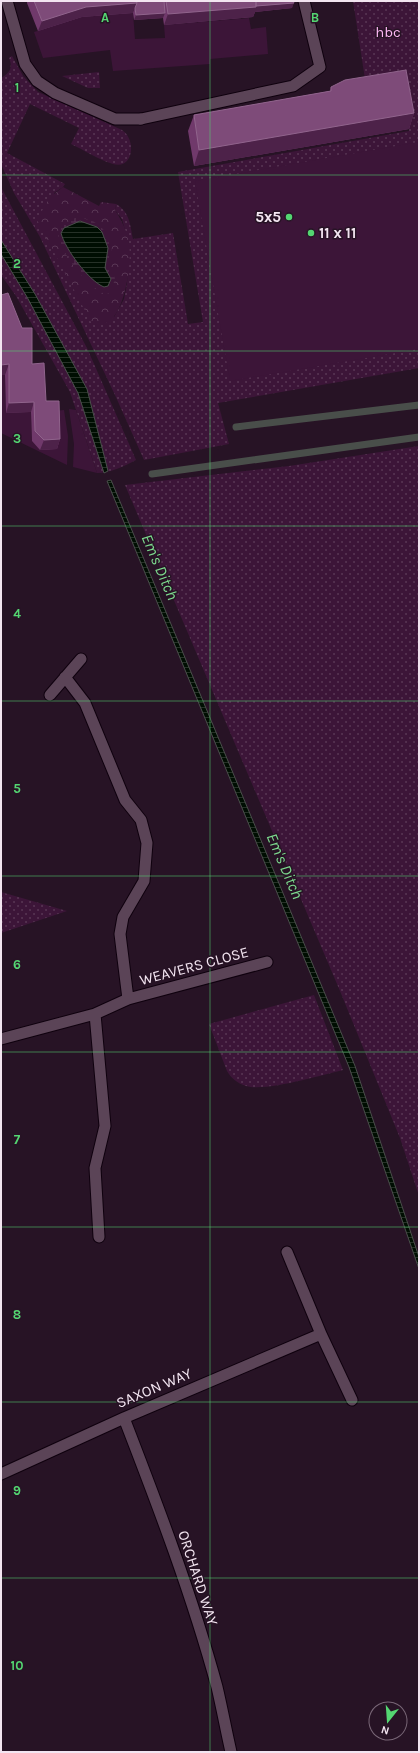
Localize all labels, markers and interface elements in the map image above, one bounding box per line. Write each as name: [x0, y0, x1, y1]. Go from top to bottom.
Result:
text: A: [101, 10, 109, 25]
text: B: [311, 10, 319, 25]
park label: hbc: [375, 23, 401, 41]
text: 1: [15, 80, 19, 95]
place label: 5x5: [255, 208, 281, 226]
marker: 5x5: [284, 212, 294, 222]
place label: 11 x 11: [319, 224, 356, 242]
marker: 11 x 11: [306, 228, 316, 238]
text: 2: [13, 256, 21, 271]
text: 3: [13, 431, 21, 446]
water label: Em's Ditch: [138, 531, 182, 603]
text: 4: [13, 606, 21, 621]
text: 5: [13, 781, 21, 796]
water label: Em's Ditch: [263, 830, 307, 902]
street label: WEAVERS CLOSE: [138, 943, 250, 989]
text: 6: [13, 957, 21, 972]
text: 7: [14, 1132, 21, 1147]
text: 8: [13, 1307, 21, 1322]
street label: SAXON WAY: [114, 1364, 195, 1412]
text: 9: [13, 1483, 21, 1498]
street label: ORCHARD WAY: [174, 1528, 222, 1628]
text: 10: [11, 1658, 23, 1673]
north arrow: [368, 1701, 408, 1741]
text: N: [380, 1723, 391, 1737]

